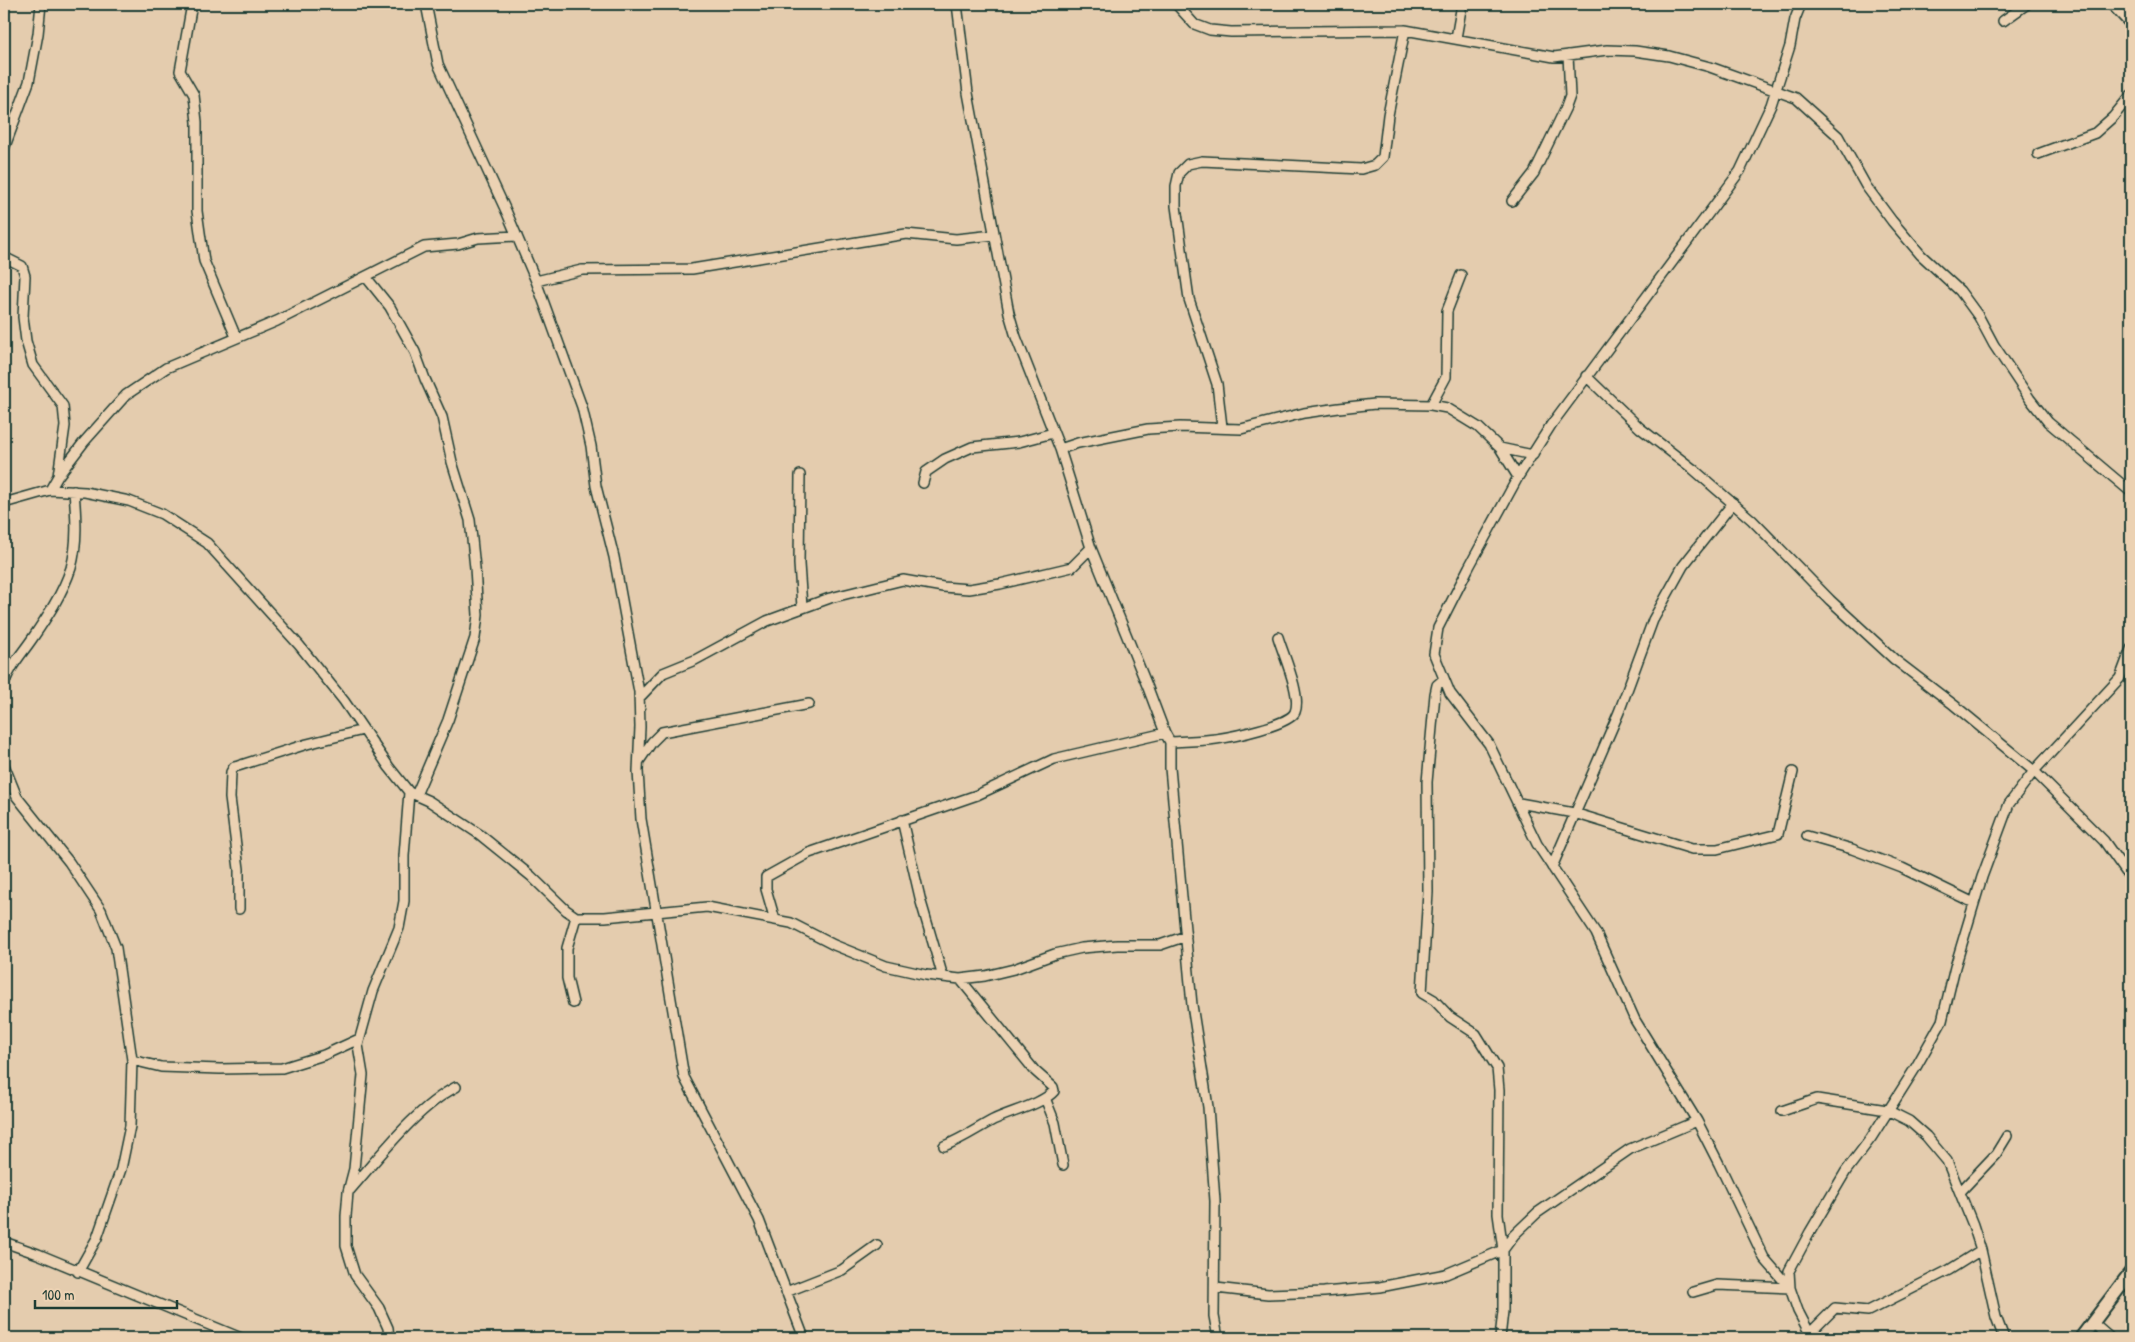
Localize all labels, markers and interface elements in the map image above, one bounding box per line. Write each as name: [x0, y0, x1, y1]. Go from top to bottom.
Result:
scale bar: [35, 1277, 178, 1309]
text: 100 m: [42, 1284, 75, 1305]

